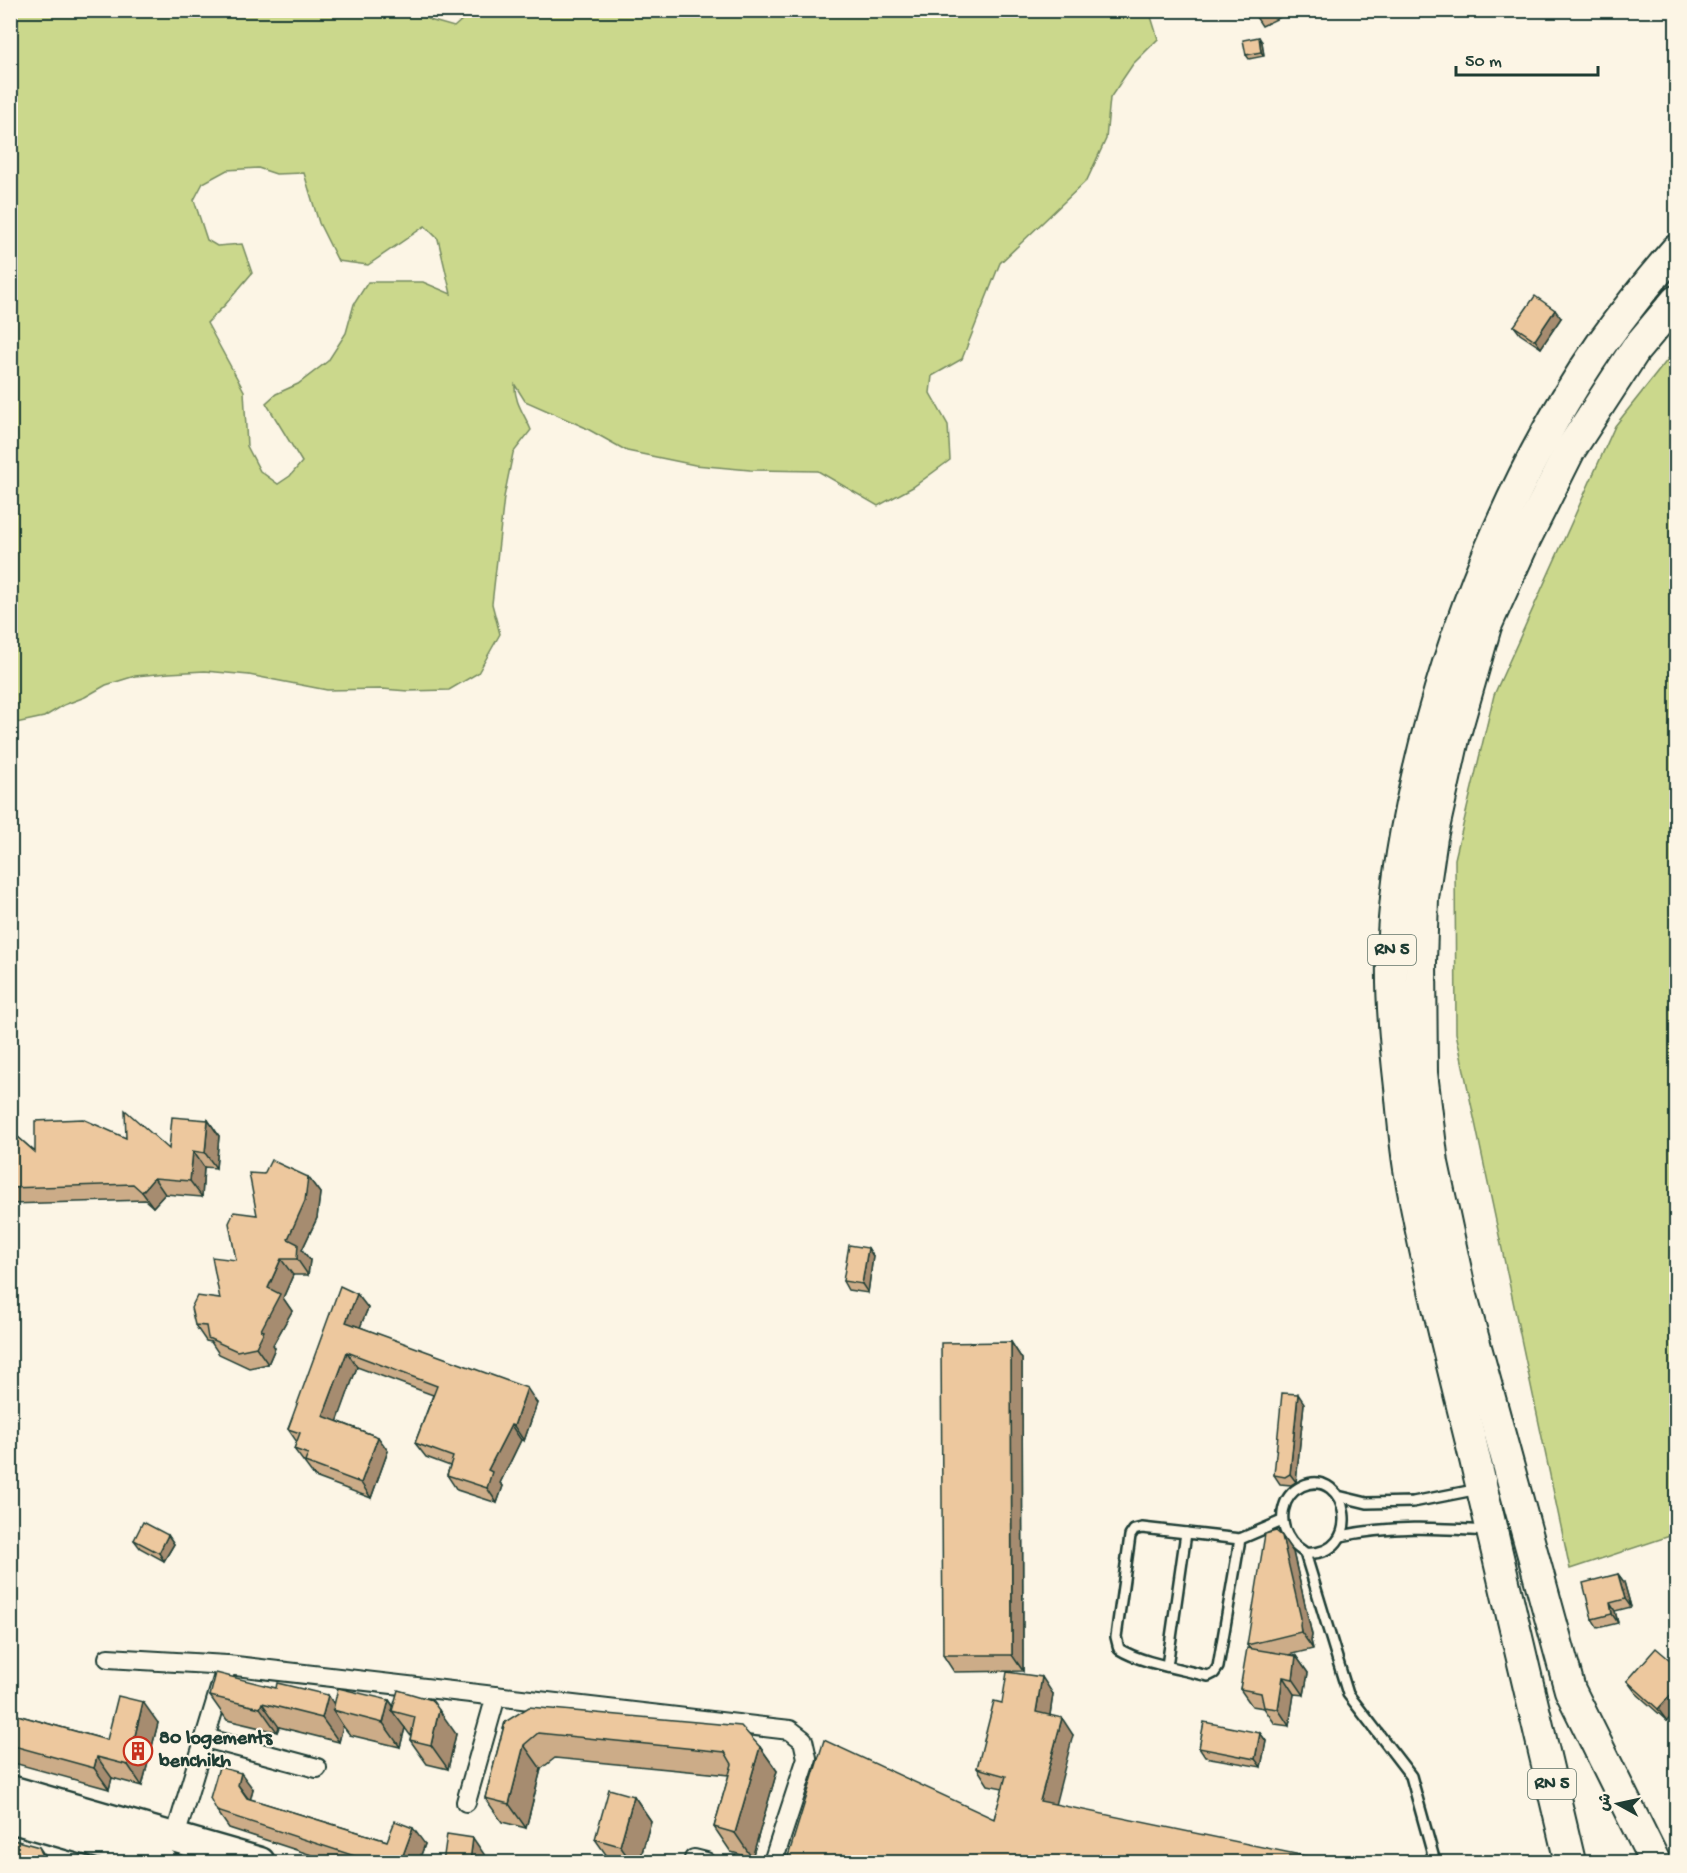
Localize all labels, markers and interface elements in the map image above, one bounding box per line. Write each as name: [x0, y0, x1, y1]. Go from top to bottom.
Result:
scale bar: [1456, 39, 1598, 77]
text: 50 m: [1465, 52, 1502, 73]
road number: RN 5: [1368, 935, 1416, 965]
place label: 80 logements benchikh: [158, 1728, 274, 1774]
building icon: 80 logements benchikh: [122, 1735, 154, 1767]
road number: RN 5: [1528, 1769, 1576, 1799]
north arrow: [1588, 1774, 1648, 1834]
text: ش: [1596, 1792, 1617, 1812]

